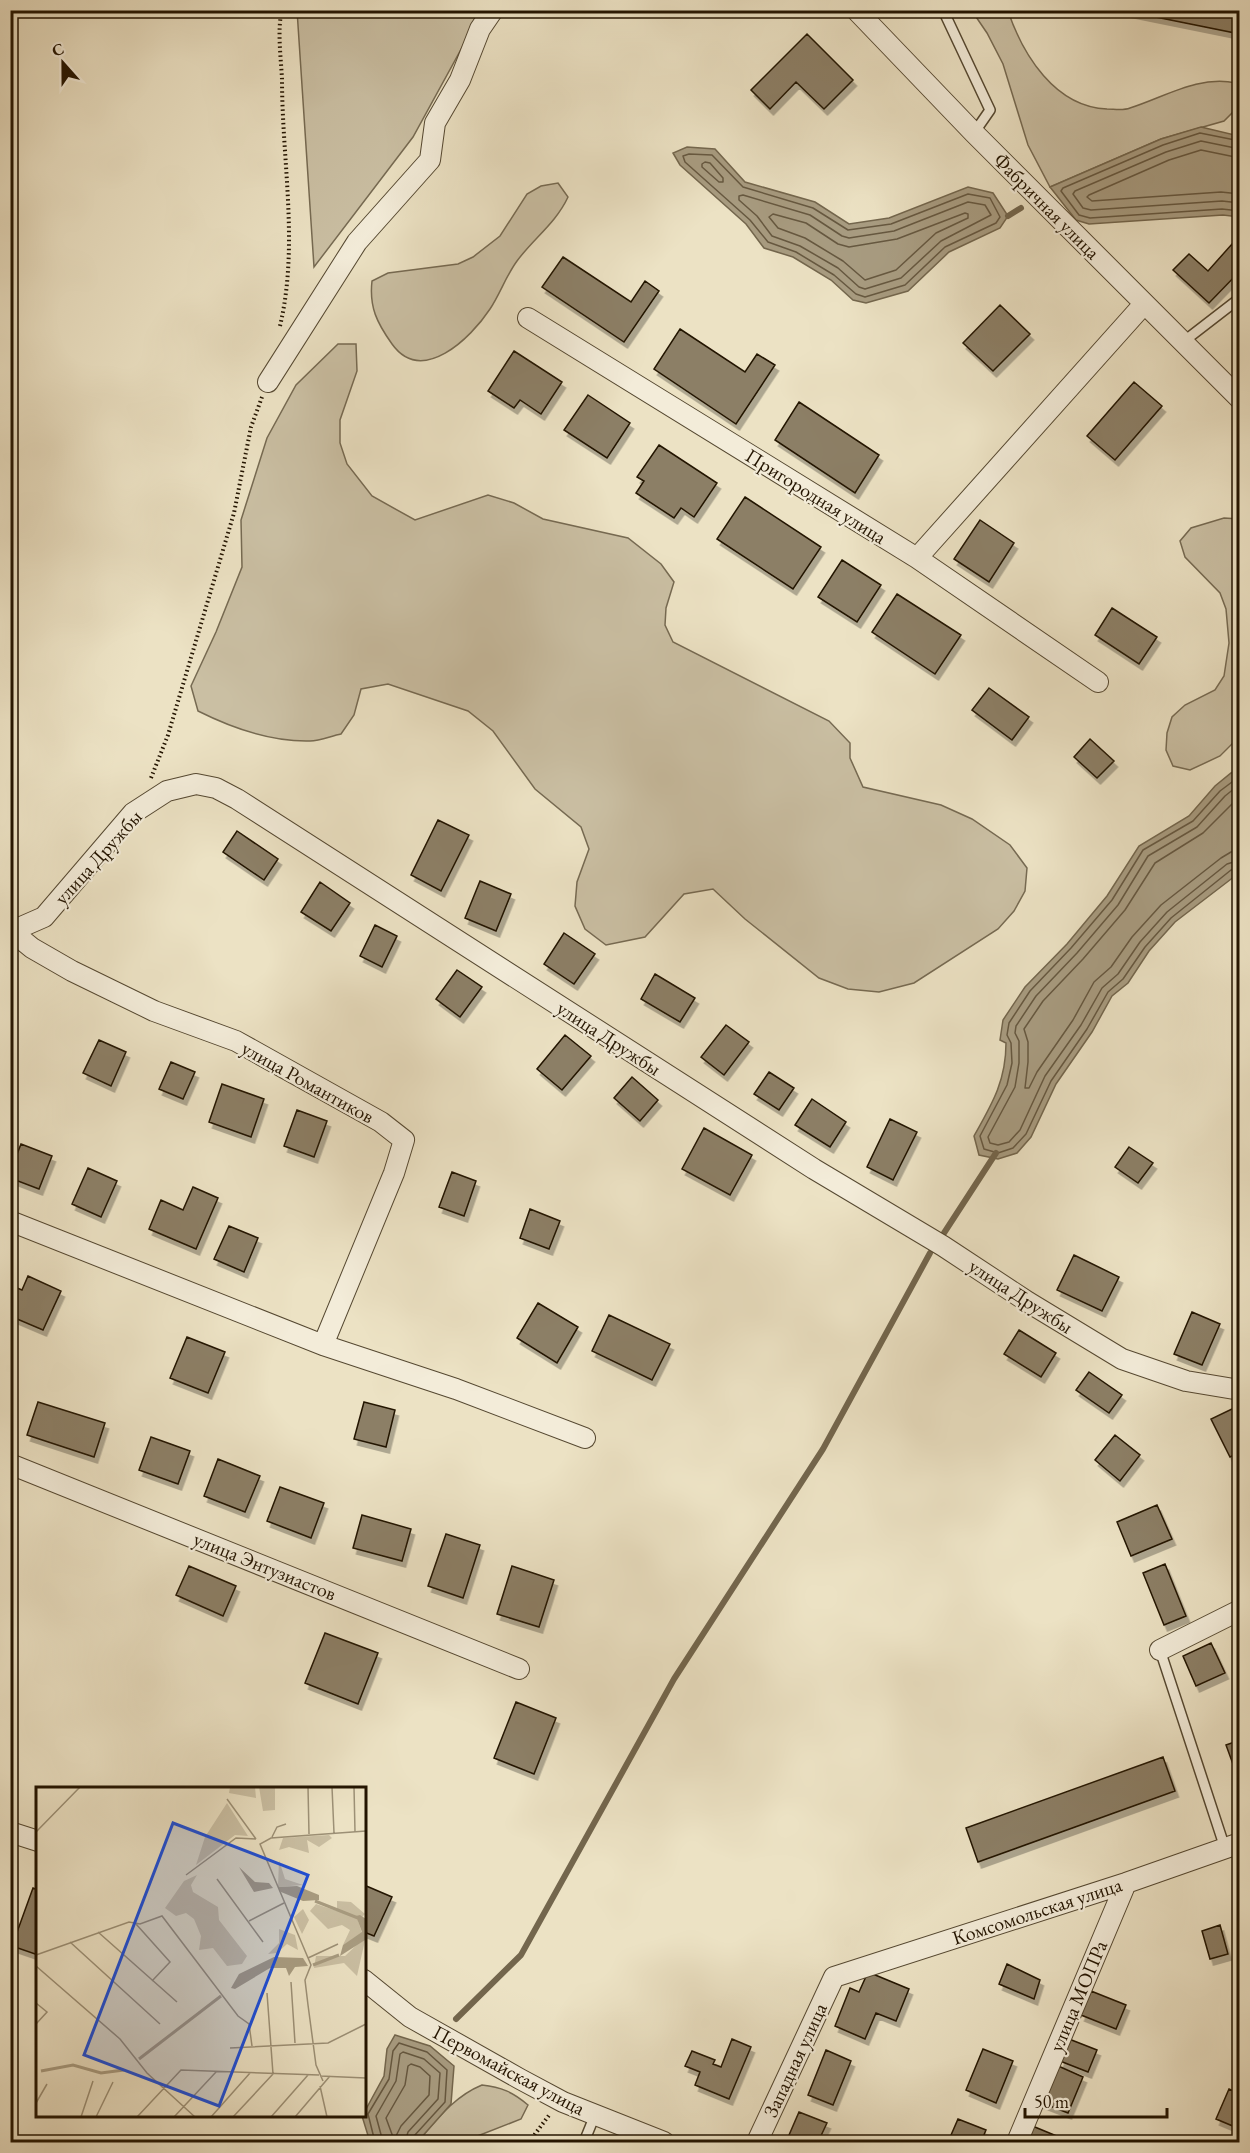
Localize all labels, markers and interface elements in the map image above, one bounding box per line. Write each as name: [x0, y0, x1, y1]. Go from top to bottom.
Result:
north arrow: [33, 33, 93, 93]
text: С: [49, 38, 67, 61]
street label: Фабричная улица: [988, 147, 1106, 265]
street label: Пригородная улица: [741, 442, 891, 550]
street label: улица Дружбы: [48, 804, 148, 910]
street label: улица Дружбы: [552, 995, 666, 1081]
street label: улица Романтиков: [237, 1035, 379, 1129]
street label: улица Дружбы: [964, 1253, 1078, 1339]
street label: улица Энтузиастов: [190, 1526, 340, 1606]
inset map: [36, 1787, 366, 2117]
street label: Комсомольская улица: [949, 1871, 1125, 1951]
street label: улица МОПРа: [1043, 1936, 1113, 2056]
street label: Западная улица: [757, 1999, 833, 2121]
street label: Первомайская улица: [428, 2019, 590, 2121]
scale bar: [1025, 2081, 1168, 2119]
text: 50 m: [1034, 2090, 1069, 2113]

